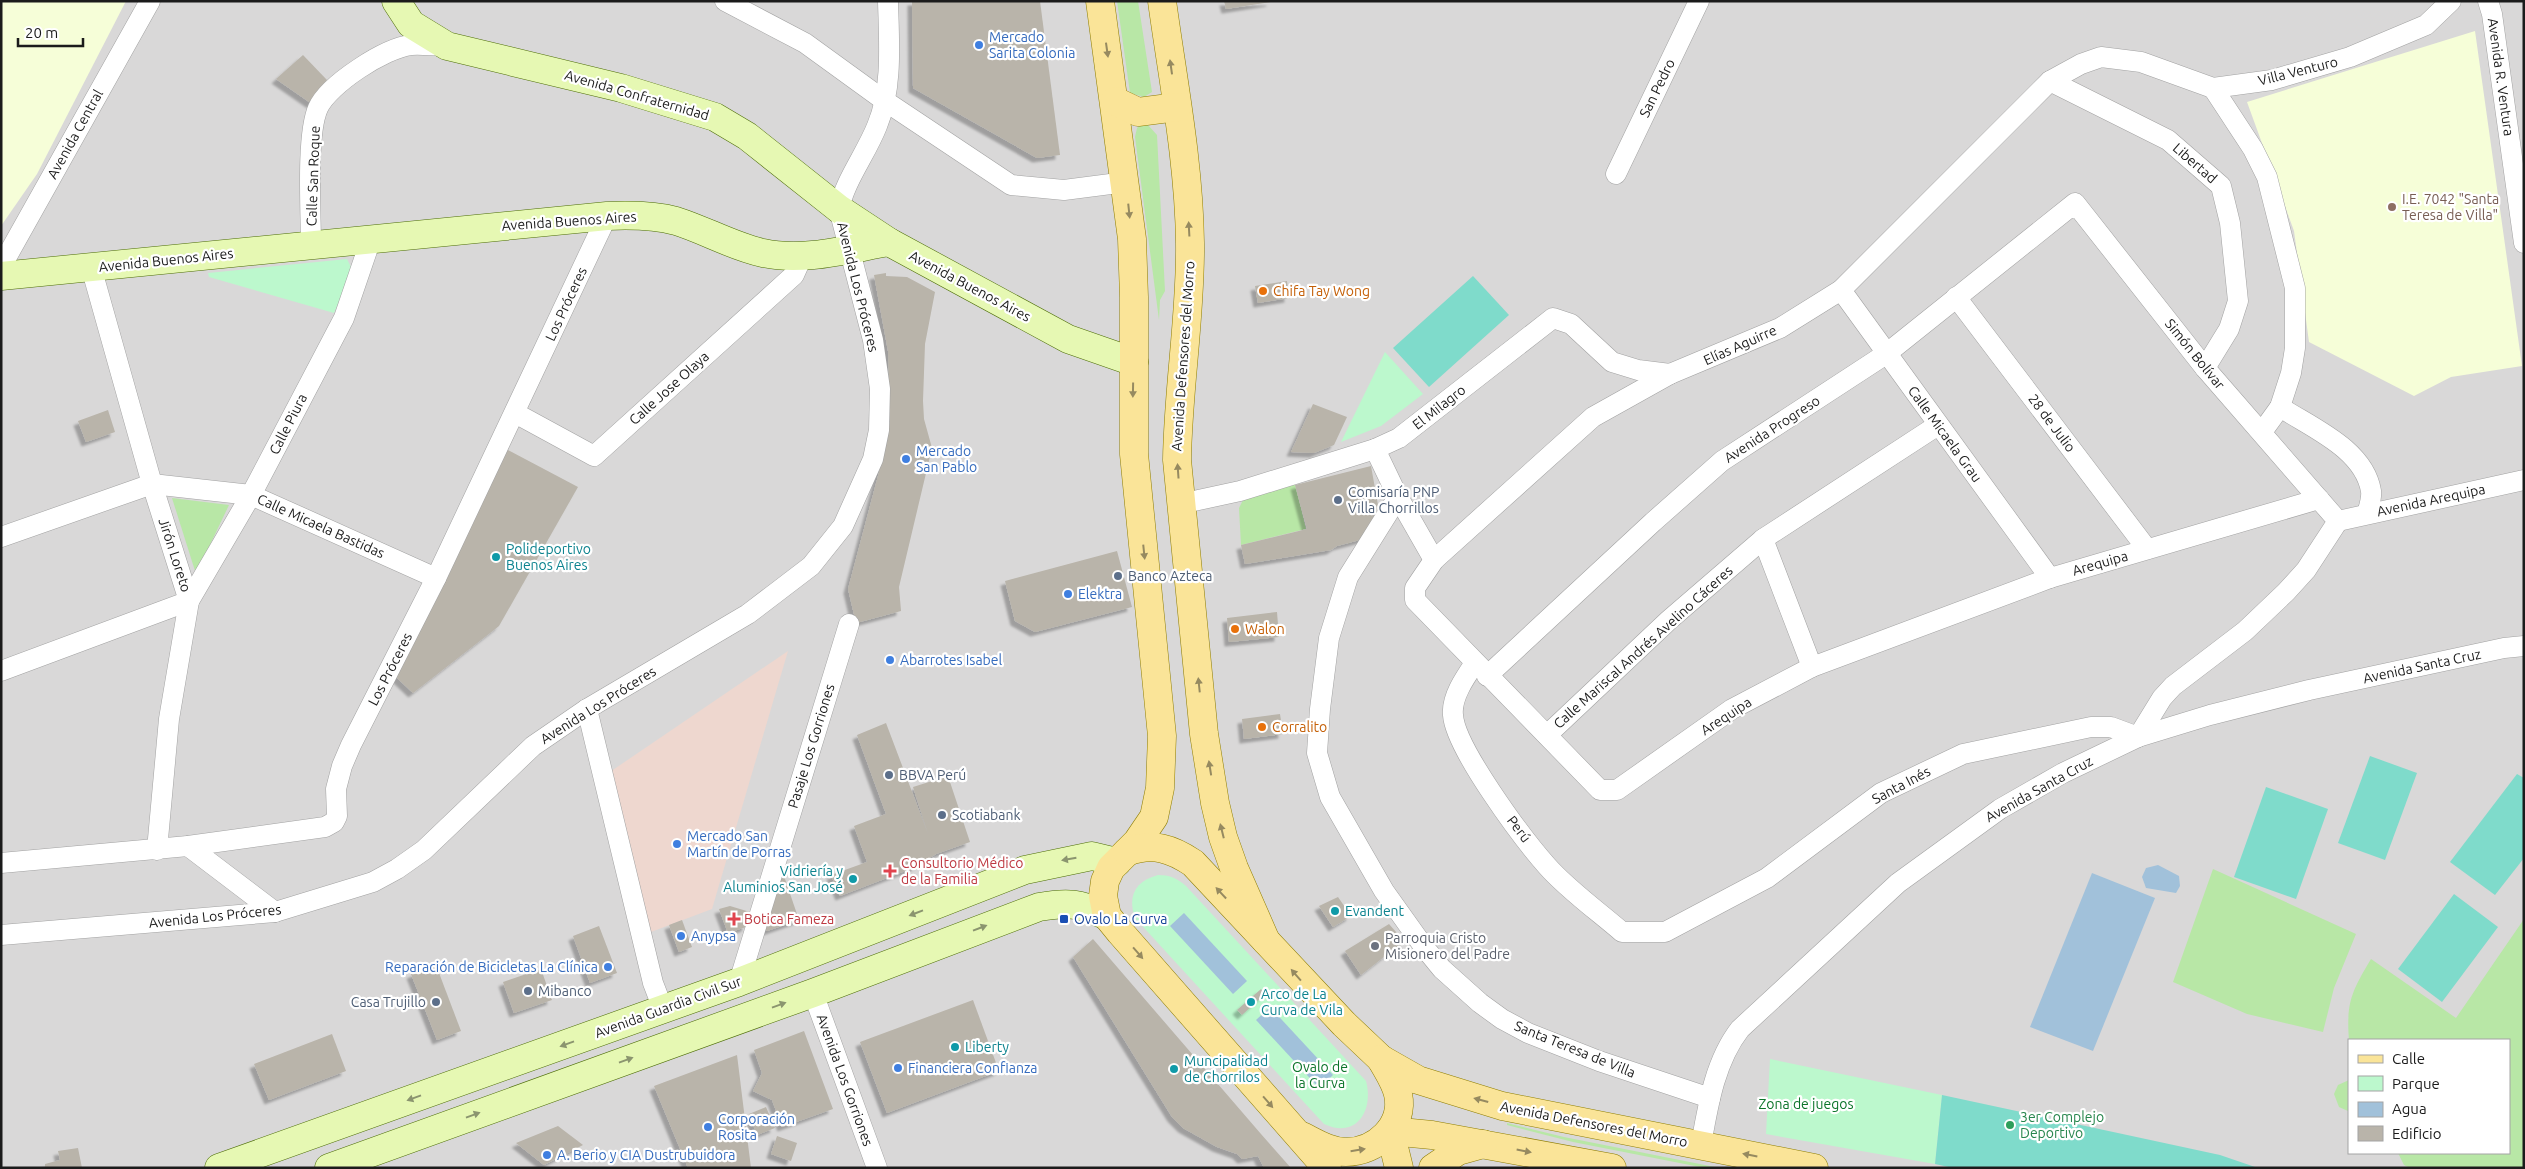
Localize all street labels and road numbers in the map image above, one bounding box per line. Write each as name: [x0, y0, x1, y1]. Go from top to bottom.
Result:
street label: Avenida R. Ventura: [2485, 17, 2517, 137]
street label: Villa Venturo: [2256, 53, 2340, 89]
street label: San Pedro: [1636, 56, 1678, 120]
street label: Avenida Confraternidad: [563, 67, 711, 123]
street label: Avenida Central: [44, 86, 106, 181]
street label: Calle San Roque: [303, 125, 323, 227]
street label: Libertad: [2170, 140, 2220, 186]
street label: Avenida Buenos Aires: [501, 208, 637, 234]
street label: Avenida Los Próceres: [834, 220, 882, 354]
street label: Avenida Buenos Aires: [98, 245, 234, 275]
street label: Avenida Buenos Aires: [907, 247, 1033, 325]
street label: Avenida Defensores del Morro: [1168, 260, 1198, 452]
street label: Los Próceres: [542, 264, 590, 344]
street label: Simón Bolívar: [2162, 316, 2229, 393]
street label: Elías Aguirre: [1701, 322, 1779, 368]
street label: Calle Jose Olaya: [626, 348, 712, 428]
street label: El Milagro: [1409, 381, 1469, 433]
street label: Calle Micaela Grau: [1905, 383, 1985, 485]
street label: Calle Piura: [266, 391, 310, 457]
street label: 28 de Julio: [2025, 391, 2079, 455]
street label: Avenida Progreso: [1721, 392, 1823, 466]
street label: Avenida Arequipa: [2375, 481, 2487, 519]
street label: Calle Micaela Bastidas: [255, 491, 387, 561]
street label: Jirón Loreto: [155, 516, 195, 594]
street label: Arequipa: [2070, 547, 2130, 579]
street label: Calle Mariscal Andrés Avelino Cáceres: [1550, 562, 1736, 732]
street label: Los Próceres: [365, 630, 415, 708]
street label: Avenida Santa Cruz: [2362, 646, 2482, 686]
street label: Avenida Los Próceres: [537, 663, 659, 747]
street label: Pasaje Los Gorriones: [784, 682, 838, 810]
street label: Arequipa: [1698, 694, 1754, 738]
street label: Avenida Santa Cruz: [1983, 753, 2095, 825]
street label: Santa Inés: [1869, 763, 1933, 807]
street label: Perú: [1504, 813, 1534, 845]
street label: Avenida Los Próceres: [148, 901, 282, 931]
street label: Avenida Guardia Civil Sur: [592, 973, 744, 1041]
street label: Avenida Los Gorriones: [814, 1012, 876, 1148]
street label: Santa Teresa de Villa: [1512, 1017, 1638, 1081]
street label: Avenida Defensores del Morro: [1499, 1098, 1689, 1150]

